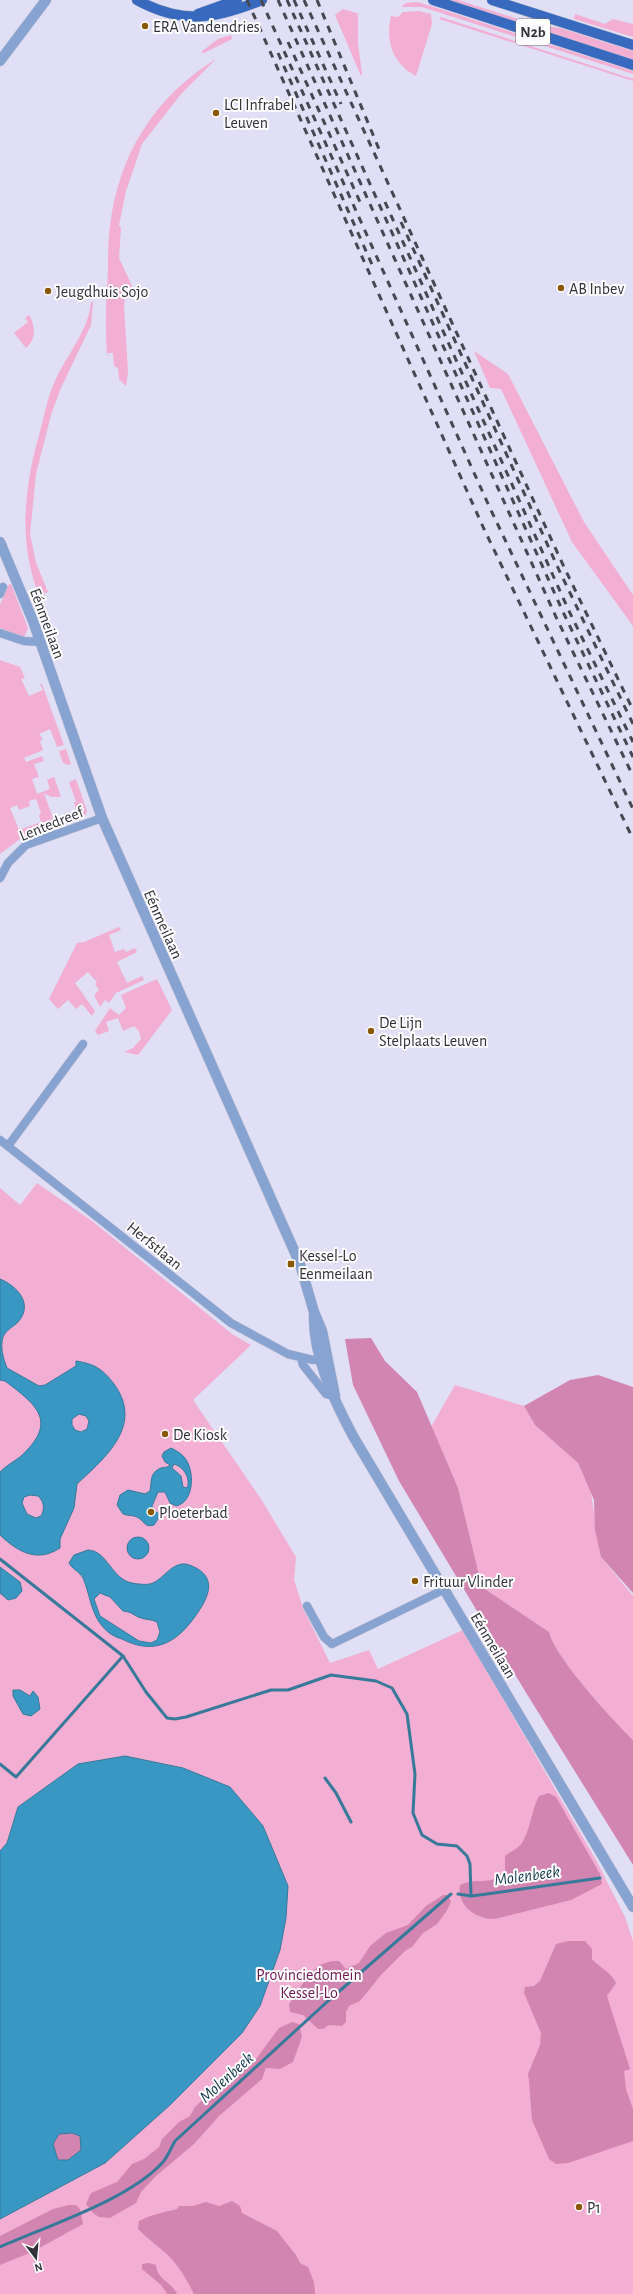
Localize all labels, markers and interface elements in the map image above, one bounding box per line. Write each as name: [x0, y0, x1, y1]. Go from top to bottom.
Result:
place label: ERA Vandendries: [153, 19, 260, 35]
road number: N2b: [516, 19, 550, 45]
marker: ERA Vandendries: [140, 21, 150, 31]
place label: LCI Infrabel Leuven: [224, 97, 294, 131]
marker: LCI Infrabel Leuven: [211, 108, 221, 118]
place label: AB Inbev: [569, 281, 624, 297]
marker: AB Inbev: [556, 283, 566, 293]
place label: Jeugdhuis Sojo: [56, 284, 148, 301]
marker: Jeugdhuis Sojo: [43, 286, 53, 296]
street label: Eénmeilaan: [27, 586, 67, 661]
street label: Lentedreef: [17, 803, 87, 844]
street label: Eénmeilaan: [141, 888, 185, 961]
place label: De Lijn Stelplaats Leuven: [379, 1015, 487, 1049]
marker: De Lijn Stelplaats Leuven: [366, 1026, 376, 1036]
street label: Herfstlaan: [124, 1219, 185, 1273]
place label: Kessel-Lo Eenmeilaan: [299, 1248, 373, 1282]
marker: Kessel-Lo Eenmeilaan: [286, 1259, 296, 1269]
place label: De Kiosk: [173, 1427, 228, 1443]
marker: De Kiosk: [160, 1429, 170, 1439]
place label: Ploeterbad: [159, 1505, 228, 1521]
marker: Ploeterbad: [146, 1507, 156, 1517]
place label: Frituur Vlinder: [423, 1574, 514, 1590]
marker: Frituur Vlinder: [410, 1576, 420, 1586]
street label: Eénmeilaan: [467, 1610, 519, 1681]
water label: Molenbeek: [493, 1862, 561, 1889]
park label: Provinciedomein Kessel-Lo: [256, 1967, 362, 2001]
water label: Molenbeek: [196, 2049, 257, 2106]
place label: P1: [587, 2200, 601, 2216]
marker: P1: [574, 2202, 584, 2212]
north arrow: [16, 2238, 56, 2278]
text: N: [33, 2261, 44, 2273]

